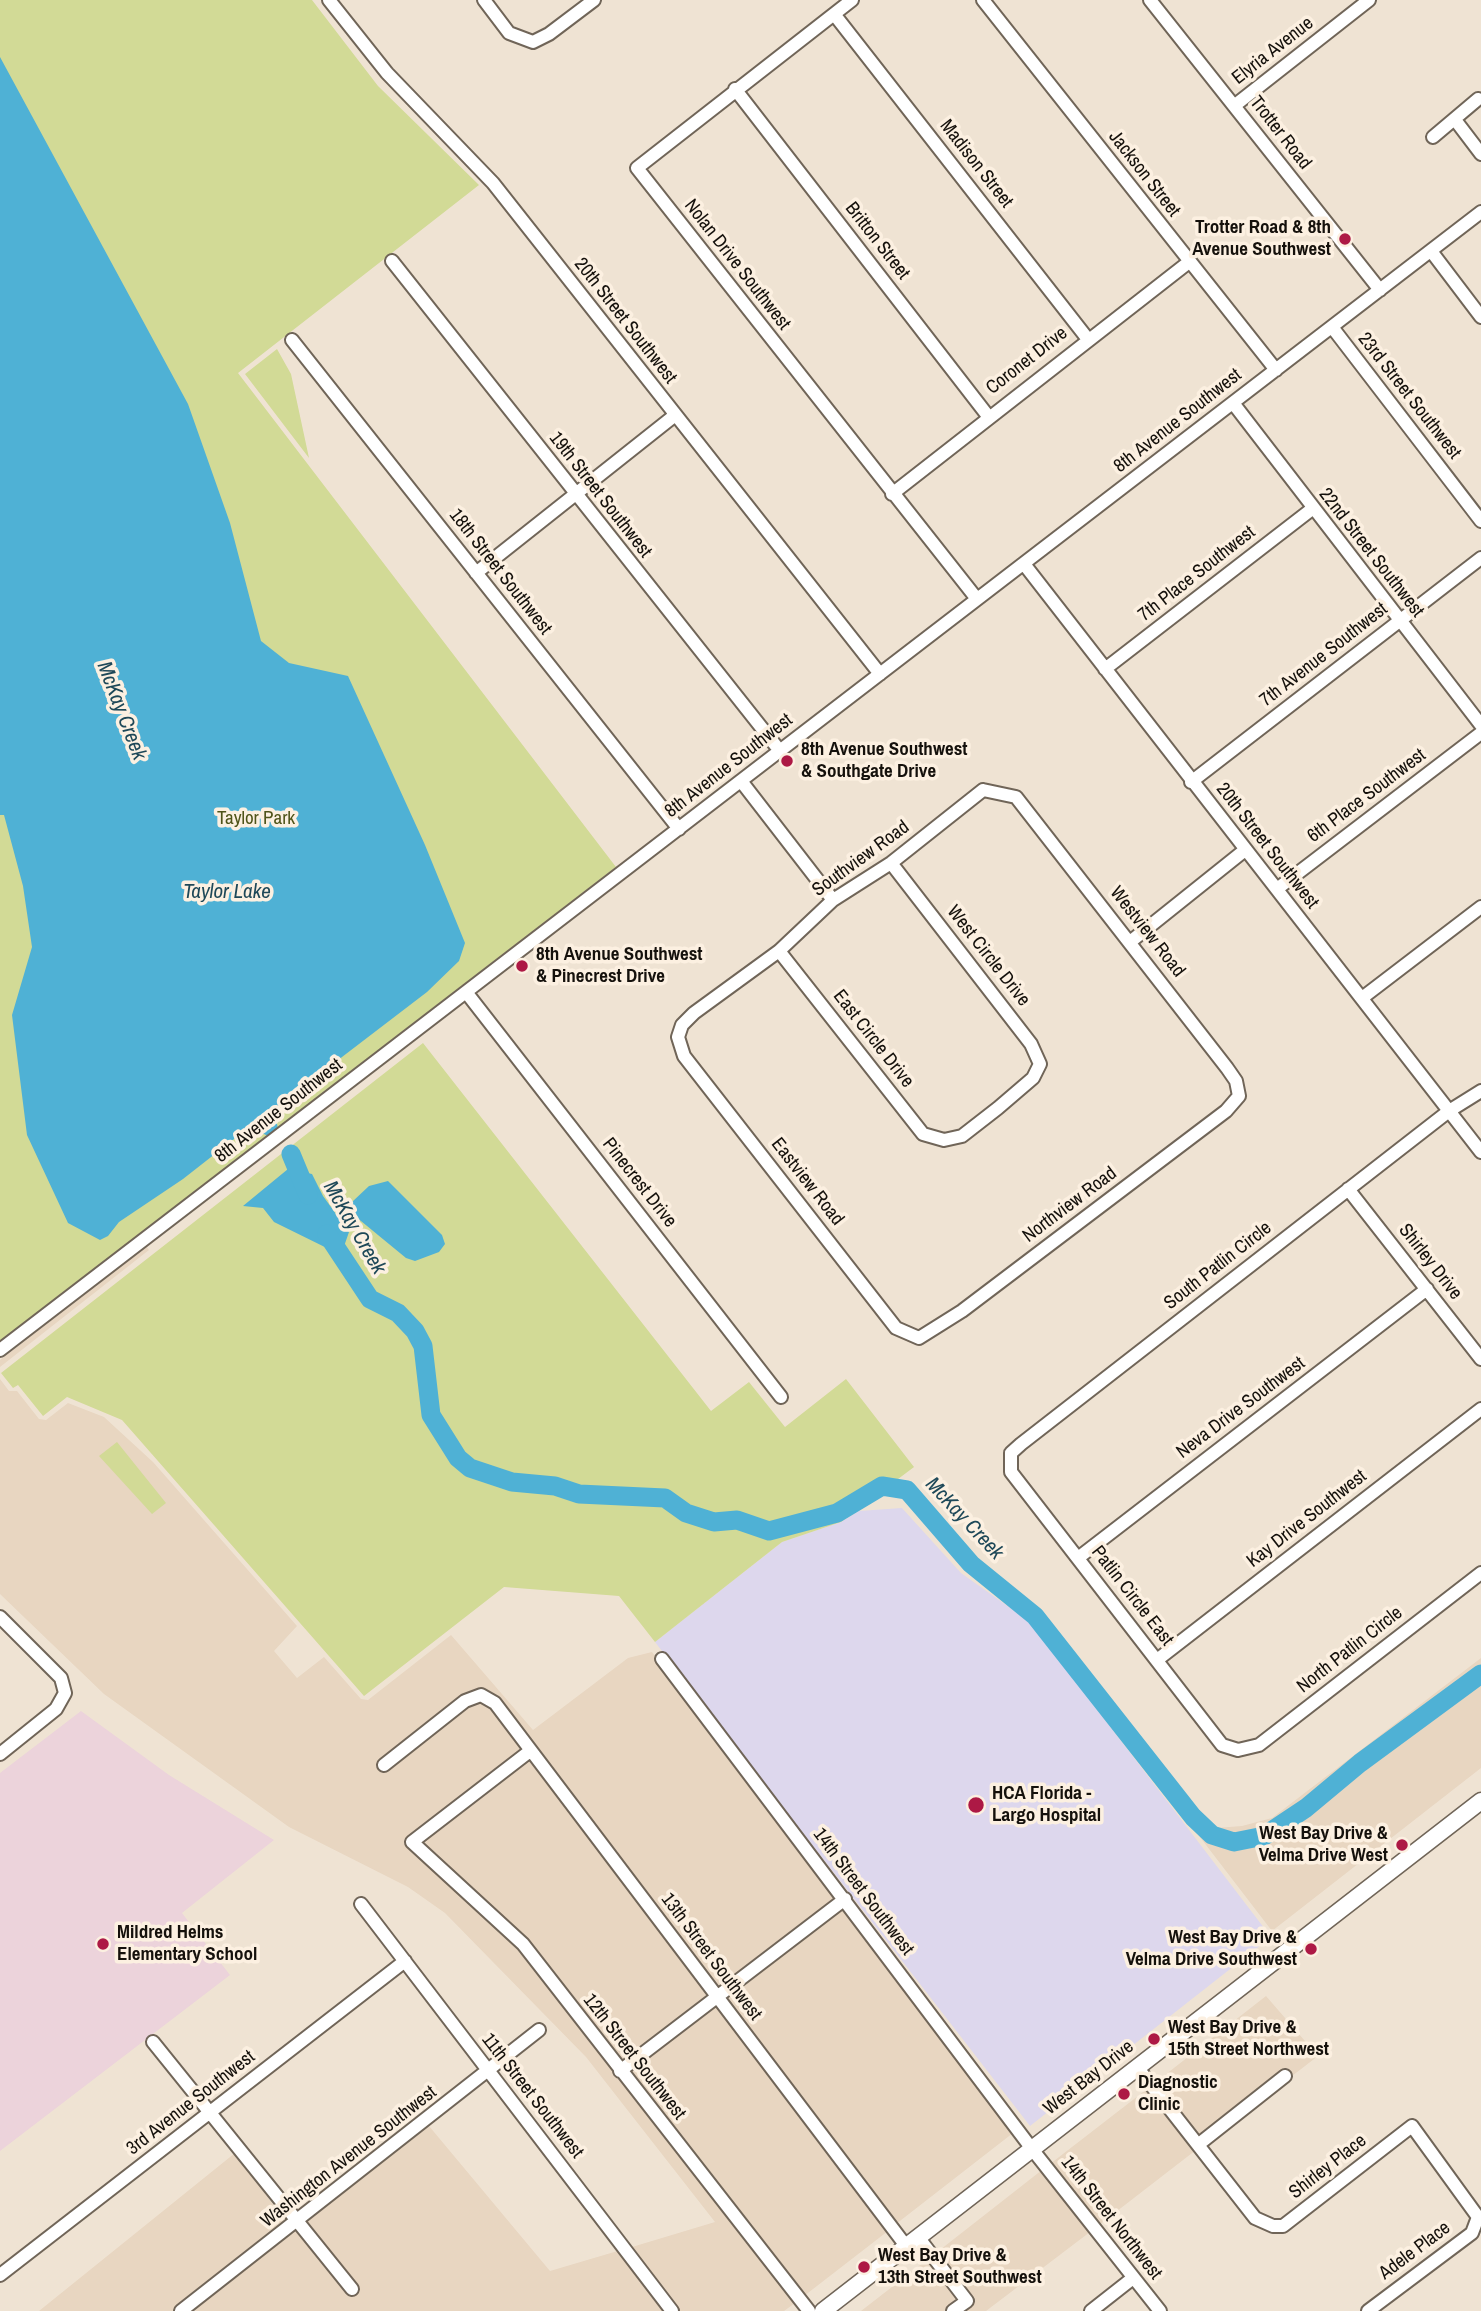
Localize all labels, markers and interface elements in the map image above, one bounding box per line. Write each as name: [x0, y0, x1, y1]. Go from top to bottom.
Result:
street label: Elyria Avenue: [1228, 12, 1318, 90]
street label: Trotter Road: [1244, 92, 1316, 174]
street label: Madison Street: [934, 115, 1018, 213]
street label: Jackson Street: [1103, 126, 1185, 222]
street label: Nolan Drive Southwest: [679, 195, 795, 335]
street label: Britton Street: [840, 198, 914, 284]
place label: Trotter Road & 8th Avenue Southwest: [1192, 217, 1331, 261]
marker: Trotter Road & 8th Avenue Southwest: [1337, 231, 1353, 247]
street label: 20th Street Southwest: [569, 254, 681, 388]
street label: Coronet Drive: [982, 322, 1072, 400]
street label: 23rd Street Southwest: [1353, 328, 1465, 464]
street label: 8th Avenue Southwest: [1110, 364, 1246, 478]
street label: 19th Street Southwest: [544, 428, 656, 562]
street label: 22nd Street Southwest: [1313, 484, 1429, 622]
street label: 18th Street Southwest: [444, 505, 556, 639]
street label: 7th Place Southwest: [1134, 521, 1260, 627]
street label: 7th Avenue Southwest: [1256, 598, 1392, 712]
water label: McKay Creek: [91, 658, 151, 764]
street label: 8th Avenue Southwest: [661, 709, 797, 823]
place label: 8th Avenue Southwest & Southgate Drive: [801, 739, 968, 783]
street label: 6th Place Southwest: [1303, 744, 1431, 848]
marker: 8th Avenue Southwest & Southgate Drive: [779, 753, 795, 769]
street label: 20th Street Southwest: [1211, 779, 1323, 913]
park label: Taylor Park: [217, 808, 295, 830]
street label: Southview Road: [808, 816, 914, 902]
water label: Taylor Lake: [183, 879, 271, 905]
street label: Westview Road: [1105, 882, 1189, 982]
street label: West Circle Drive: [942, 901, 1034, 1011]
place label: 8th Avenue Southwest & Pinecrest Drive: [536, 944, 703, 988]
marker: 8th Avenue Southwest & Pinecrest Drive: [514, 958, 530, 974]
street label: East Circle Drive: [828, 986, 918, 1092]
street label: 8th Avenue Southwest: [211, 1054, 347, 1168]
street label: Pinecrest Drive: [597, 1134, 681, 1232]
street label: Eastview Road: [766, 1134, 848, 1230]
street label: Northview Road: [1019, 1162, 1121, 1248]
water label: McKay Creek: [317, 1177, 391, 1279]
street label: South Patlin Circle: [1160, 1217, 1276, 1315]
street label: Shirley Drive: [1393, 1220, 1467, 1304]
street label: Neva Drive Southwest: [1172, 1352, 1310, 1464]
street label: Kay Drive Southwest: [1243, 1465, 1371, 1573]
water label: McKay Creek: [920, 1473, 1008, 1565]
street label: Patlin Circle East: [1086, 1542, 1178, 1650]
street label: North Patlin Circle: [1293, 1602, 1407, 1698]
place label: HCA Florida - Largo Hospital: [992, 1783, 1101, 1827]
marker: HCA Florida - Largo Hospital: [966, 1795, 986, 1815]
place label: West Bay Drive & Velma Drive West: [1259, 1823, 1388, 1867]
street label: 14th Street Southwest: [808, 1824, 918, 1960]
marker: West Bay Drive & Velma Drive West: [1394, 1837, 1410, 1853]
street label: 13th Street Southwest: [656, 1889, 766, 2025]
place label: Mildred Helms Elementary School: [117, 1922, 257, 1966]
place label: West Bay Drive & Velma Drive Southwest: [1126, 1927, 1297, 1971]
marker: Mildred Helms Elementary School: [95, 1936, 111, 1952]
marker: West Bay Drive & Velma Drive Southwest: [1303, 1941, 1319, 1957]
street label: 12th Street Southwest: [578, 1990, 690, 2124]
place label: West Bay Drive & 15th Street Northwest: [1168, 2017, 1329, 2061]
street label: 11th Street Southwest: [476, 2029, 588, 2163]
marker: West Bay Drive & 15th Street Northwest: [1146, 2031, 1162, 2047]
street label: West Bay Drive: [1039, 2036, 1139, 2120]
street label: 3rd Avenue Southwest: [122, 2046, 260, 2160]
place label: Diagnostic Clinic: [1138, 2072, 1218, 2116]
street label: Washington Avenue Southwest: [257, 2081, 441, 2233]
marker: Diagnostic Clinic: [1116, 2086, 1132, 2102]
street label: Shirley Place: [1285, 2130, 1371, 2204]
street label: 14th Street Northwest: [1056, 2152, 1166, 2284]
street label: Adele Place: [1375, 2217, 1455, 2285]
place label: West Bay Drive & 13th Street Southwest: [878, 2245, 1042, 2289]
marker: West Bay Drive & 13th Street Southwest: [856, 2259, 872, 2275]

